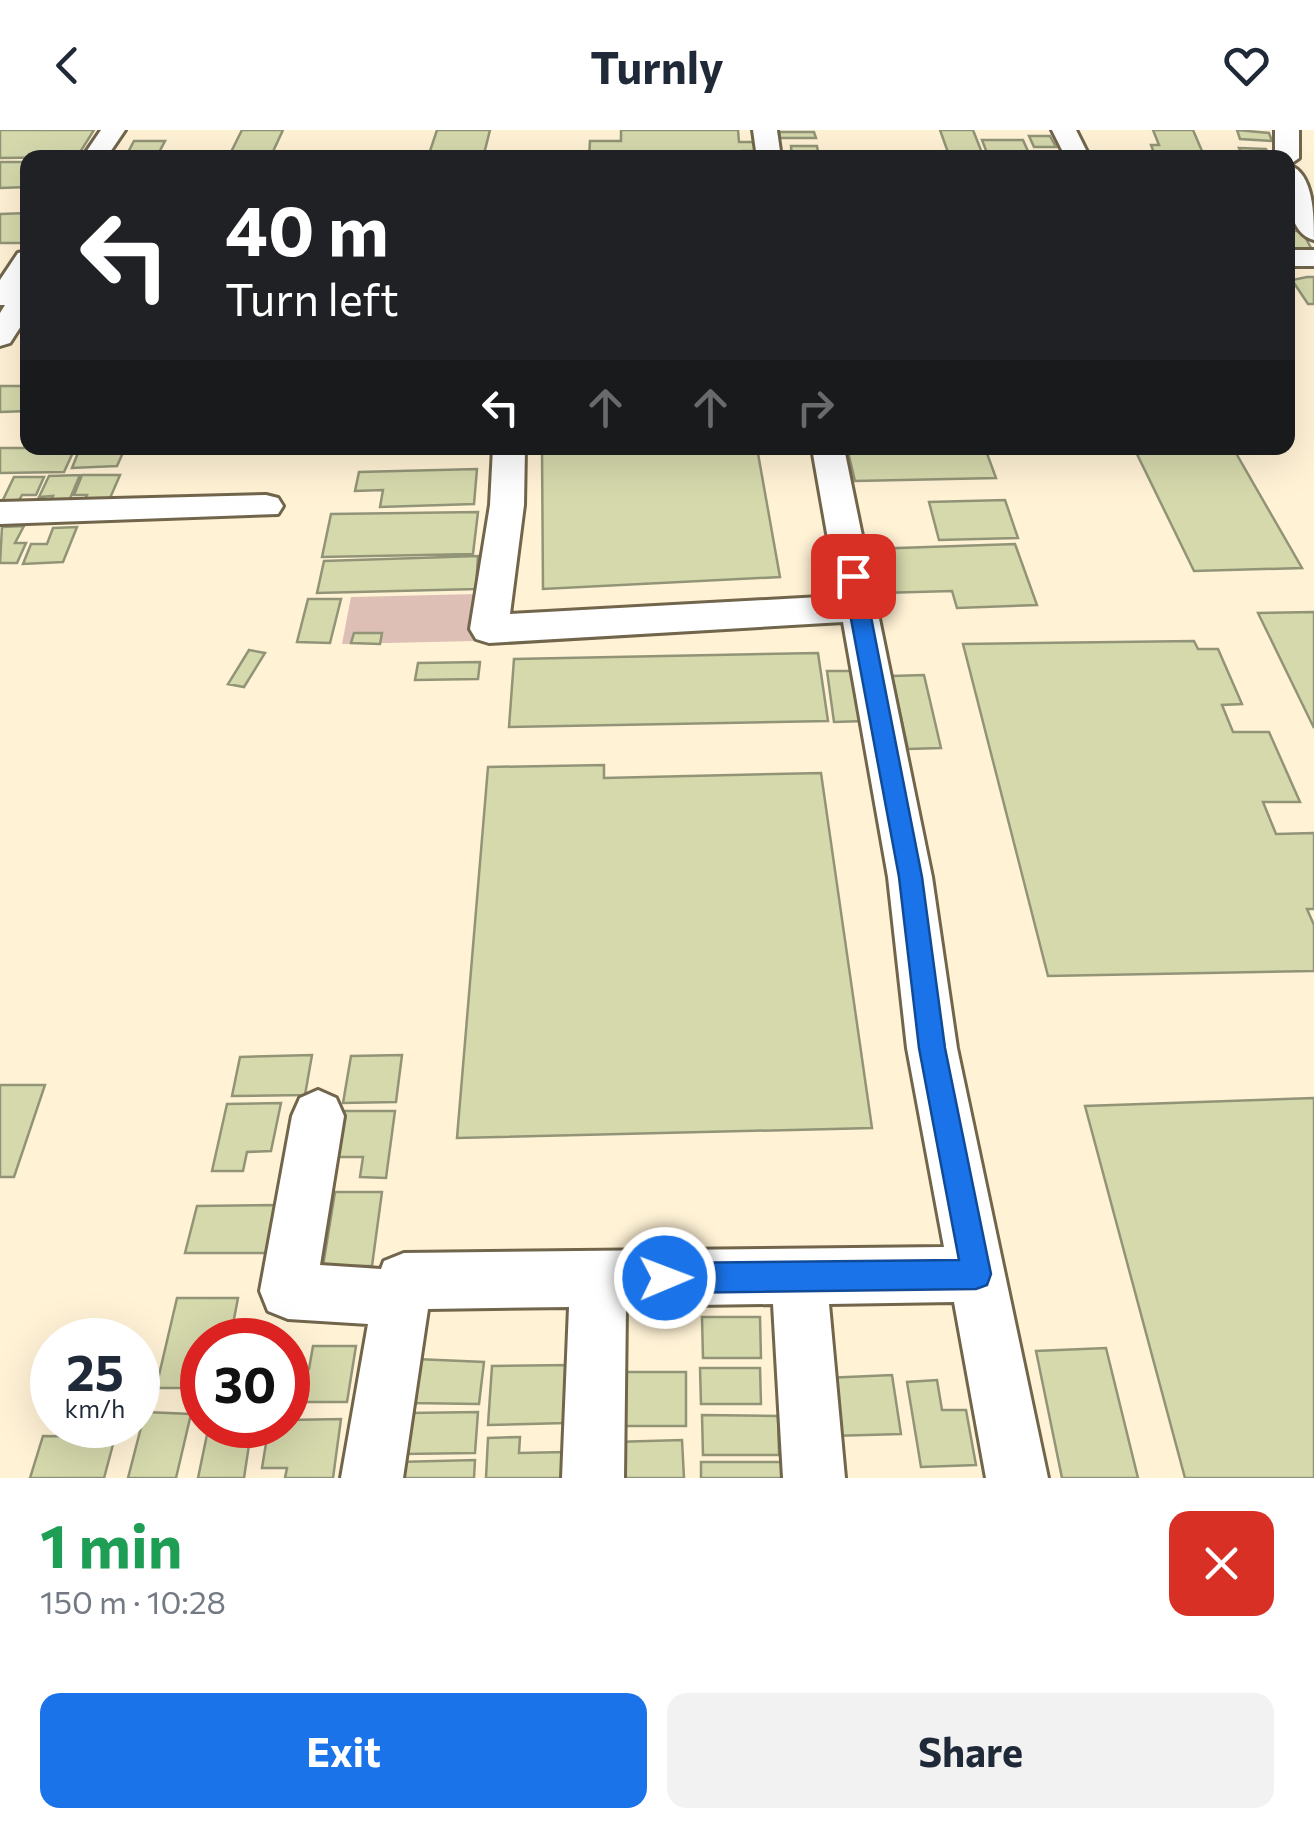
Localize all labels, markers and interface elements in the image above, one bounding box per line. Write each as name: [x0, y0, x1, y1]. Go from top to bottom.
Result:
icon: back: [40, 38, 95, 93]
text: Turnly: [590, 38, 724, 93]
icon: heart: [1219, 38, 1274, 93]
text: 40 m: [225, 185, 389, 270]
icon: left: [60, 190, 190, 320]
text: Turn left: [225, 270, 399, 325]
icon: left: [473, 380, 528, 435]
icon: ahead: [578, 380, 633, 435]
icon: ahead: [683, 380, 738, 435]
icon: right: [788, 380, 843, 435]
pin: [811, 534, 896, 619]
icon: arrive: [826, 549, 881, 604]
position arrow: [613, 1226, 717, 1330]
speed limit sign: 30: [180, 1318, 310, 1448]
text: 25: [66, 1340, 124, 1401]
text: km/h: [65, 1393, 125, 1423]
text: 1 min: [40, 1507, 182, 1580]
button: close: [1169, 1511, 1274, 1616]
text: 150 m · 10:28: [40, 1581, 226, 1621]
button: Exit: [40, 1693, 647, 1808]
button: Share: [667, 1693, 1274, 1808]

